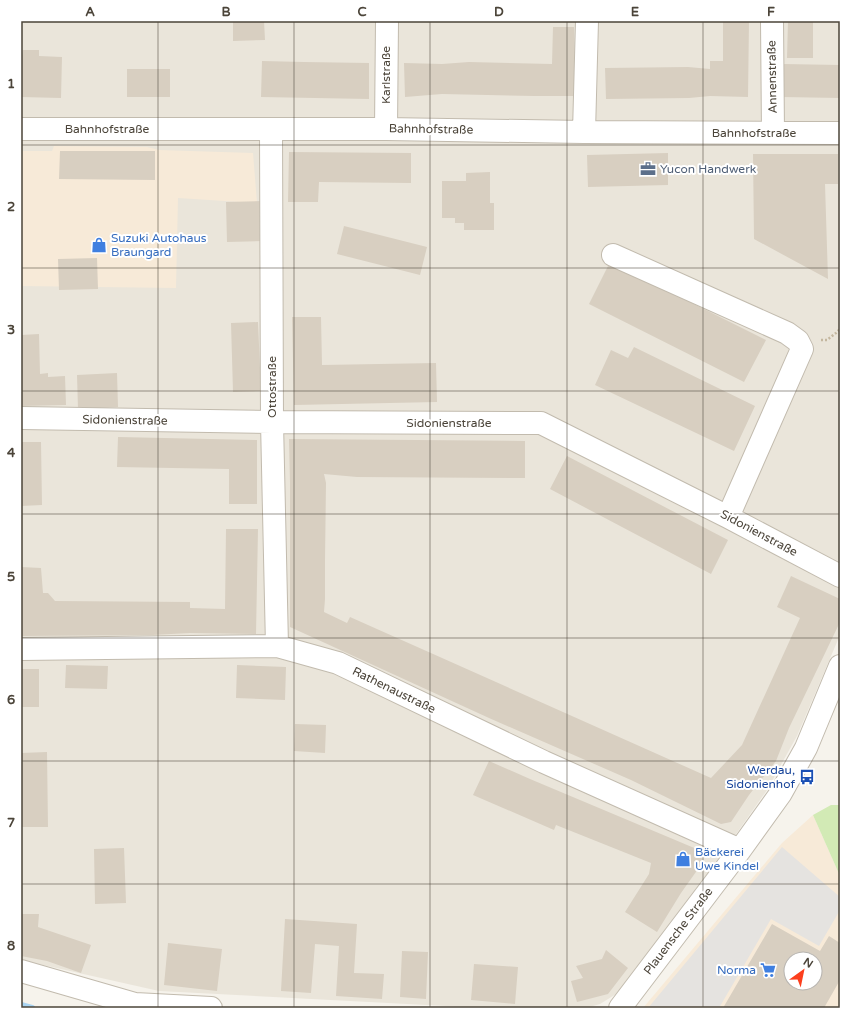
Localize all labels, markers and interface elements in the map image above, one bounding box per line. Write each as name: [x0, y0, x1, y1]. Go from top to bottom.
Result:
text: A: [85, 4, 95, 20]
text: B: [221, 4, 231, 20]
text: C: [357, 4, 367, 20]
text: D: [494, 4, 504, 20]
text: E: [631, 4, 639, 20]
text: F: [767, 4, 775, 20]
street label: Annenstraße: [764, 40, 780, 114]
street label: Karlstraße: [379, 46, 393, 104]
text: 1: [7, 76, 15, 92]
street label: Bahnhofstraße: [389, 121, 474, 137]
street label: Bahnhofstraße: [65, 122, 149, 136]
street label: Bahnhofstraße: [712, 126, 796, 140]
office icon: Yucon Handwerk: [639, 160, 657, 178]
place label: Yucon Handwerk: [660, 162, 757, 176]
text: 2: [7, 199, 15, 215]
place label: Suzuki Autohaus Braungard: [111, 231, 207, 259]
shop icon: Suzuki Autohaus Braungard: [90, 236, 108, 254]
text: 3: [7, 322, 15, 338]
street label: Ottostraße: [265, 356, 279, 418]
street label: Sidonienstraße: [82, 412, 168, 428]
street label: Sidonienstraße: [406, 416, 492, 430]
text: 4: [7, 445, 16, 461]
street label: Sidonienstraße: [718, 507, 800, 559]
text: 5: [7, 569, 15, 585]
street label: Rathenaustraße: [350, 664, 438, 716]
text: 6: [7, 692, 15, 708]
place label: Werdau, Sidonienhof: [726, 763, 795, 791]
bus stop icon: Werdau, Sidonienhof: [798, 768, 816, 786]
text: 7: [7, 815, 15, 831]
place label: Bäckerei Uwe Kindel: [695, 845, 759, 873]
shop icon: Bäckerei Uwe Kindel: [674, 850, 692, 868]
street label: Plauensche Straße: [641, 884, 715, 977]
text: 8: [7, 938, 15, 954]
north arrow: [783, 951, 823, 991]
text: N: [801, 955, 815, 971]
supermarket icon: Norma: [759, 961, 777, 979]
place label: Norma: [717, 963, 756, 977]

